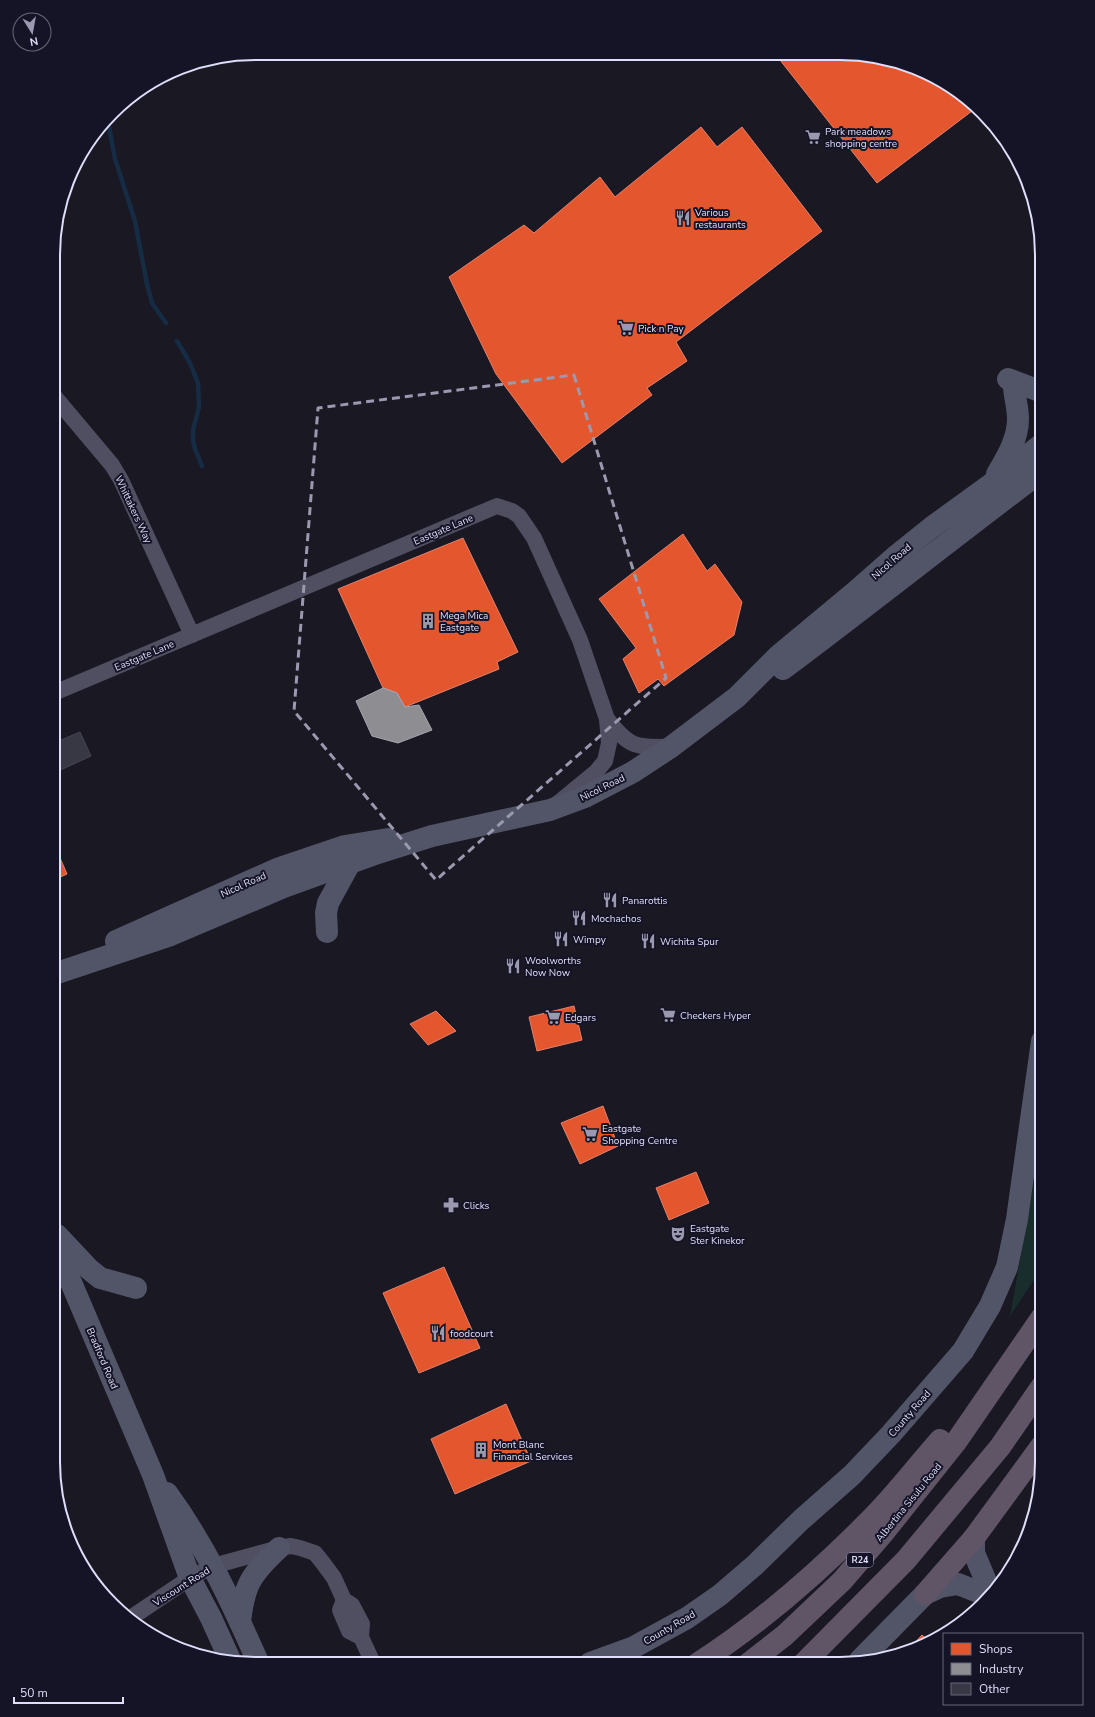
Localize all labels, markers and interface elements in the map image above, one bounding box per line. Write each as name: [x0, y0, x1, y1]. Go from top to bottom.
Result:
north arrow: [12, 12, 52, 52]
text: N: [28, 33, 39, 49]
place label: Park meadows shopping centre: [825, 125, 897, 151]
supermarket icon: Park meadows shopping centre: [804, 128, 822, 146]
place label: Various restaurants: [694, 206, 746, 232]
restaurant icon: Various restaurants: [674, 209, 692, 227]
supermarket icon: Pick n Pay: [617, 319, 635, 337]
place label: Pick n Pay: [638, 322, 684, 336]
street label: Whittakers Way: [111, 473, 155, 546]
street label: Eastgate Lane: [411, 511, 475, 549]
street label: Nicol Road: [869, 540, 915, 583]
place label: Mega Mica Eastgate: [440, 609, 488, 635]
building icon: Mega Mica Eastgate: [419, 612, 437, 630]
street label: Eastgate Lane: [112, 637, 176, 675]
street label: Nicol Road: [578, 771, 628, 805]
street label: Nicol Road: [218, 869, 269, 901]
restaurant icon: Panarottis: [601, 891, 619, 909]
place label: Panarottis: [622, 894, 668, 908]
restaurant icon: Mochachos: [570, 909, 588, 927]
place label: Mochachos: [591, 912, 642, 926]
restaurant icon: Wimpy: [552, 930, 570, 948]
restaurant icon: Wichita Spur: [639, 932, 657, 950]
place label: Wimpy: [573, 933, 607, 947]
place label: Wichita Spur: [660, 935, 719, 949]
place label: Woolworths Now Now: [525, 954, 581, 980]
restaurant icon: Woolworths Now Now: [504, 957, 522, 975]
supermarket icon: Checkers Hyper: [659, 1006, 677, 1024]
supermarket icon: Edgars: [544, 1008, 562, 1026]
place label: Checkers Hyper: [680, 1009, 751, 1023]
place label: Edgars: [565, 1011, 596, 1025]
place label: Eastgate Shopping Centre: [602, 1122, 677, 1148]
supermarket icon: Eastgate Shopping Centre: [581, 1125, 599, 1143]
pharmacy icon: Clicks: [442, 1196, 460, 1214]
place label: Clicks: [463, 1199, 490, 1213]
place label: Eastgate Ster Kinekor: [690, 1222, 745, 1248]
theatre icon: Eastgate Ster Kinekor: [669, 1225, 687, 1243]
restaurant icon: foodcourt: [429, 1324, 447, 1342]
street label: Bradford Road: [83, 1326, 121, 1391]
place label: foodcourt: [450, 1327, 494, 1341]
street label: County Road: [886, 1387, 934, 1440]
place label: Mont Blanc Financial Services: [493, 1438, 573, 1464]
building icon: Mont Blanc Financial Services: [472, 1441, 490, 1459]
street label: Albertina Sisulu Road: [873, 1460, 945, 1545]
road number: R24: [847, 1553, 873, 1567]
street label: Viscount Road: [150, 1564, 213, 1610]
street label: County Road: [641, 1607, 698, 1648]
legend: [943, 1633, 1083, 1705]
text: Shops: [979, 1641, 1013, 1657]
text: Industry: [979, 1661, 1024, 1677]
scale bar: [14, 1679, 123, 1705]
text: Other: [979, 1681, 1011, 1697]
text: 50 m: [20, 1685, 48, 1701]

